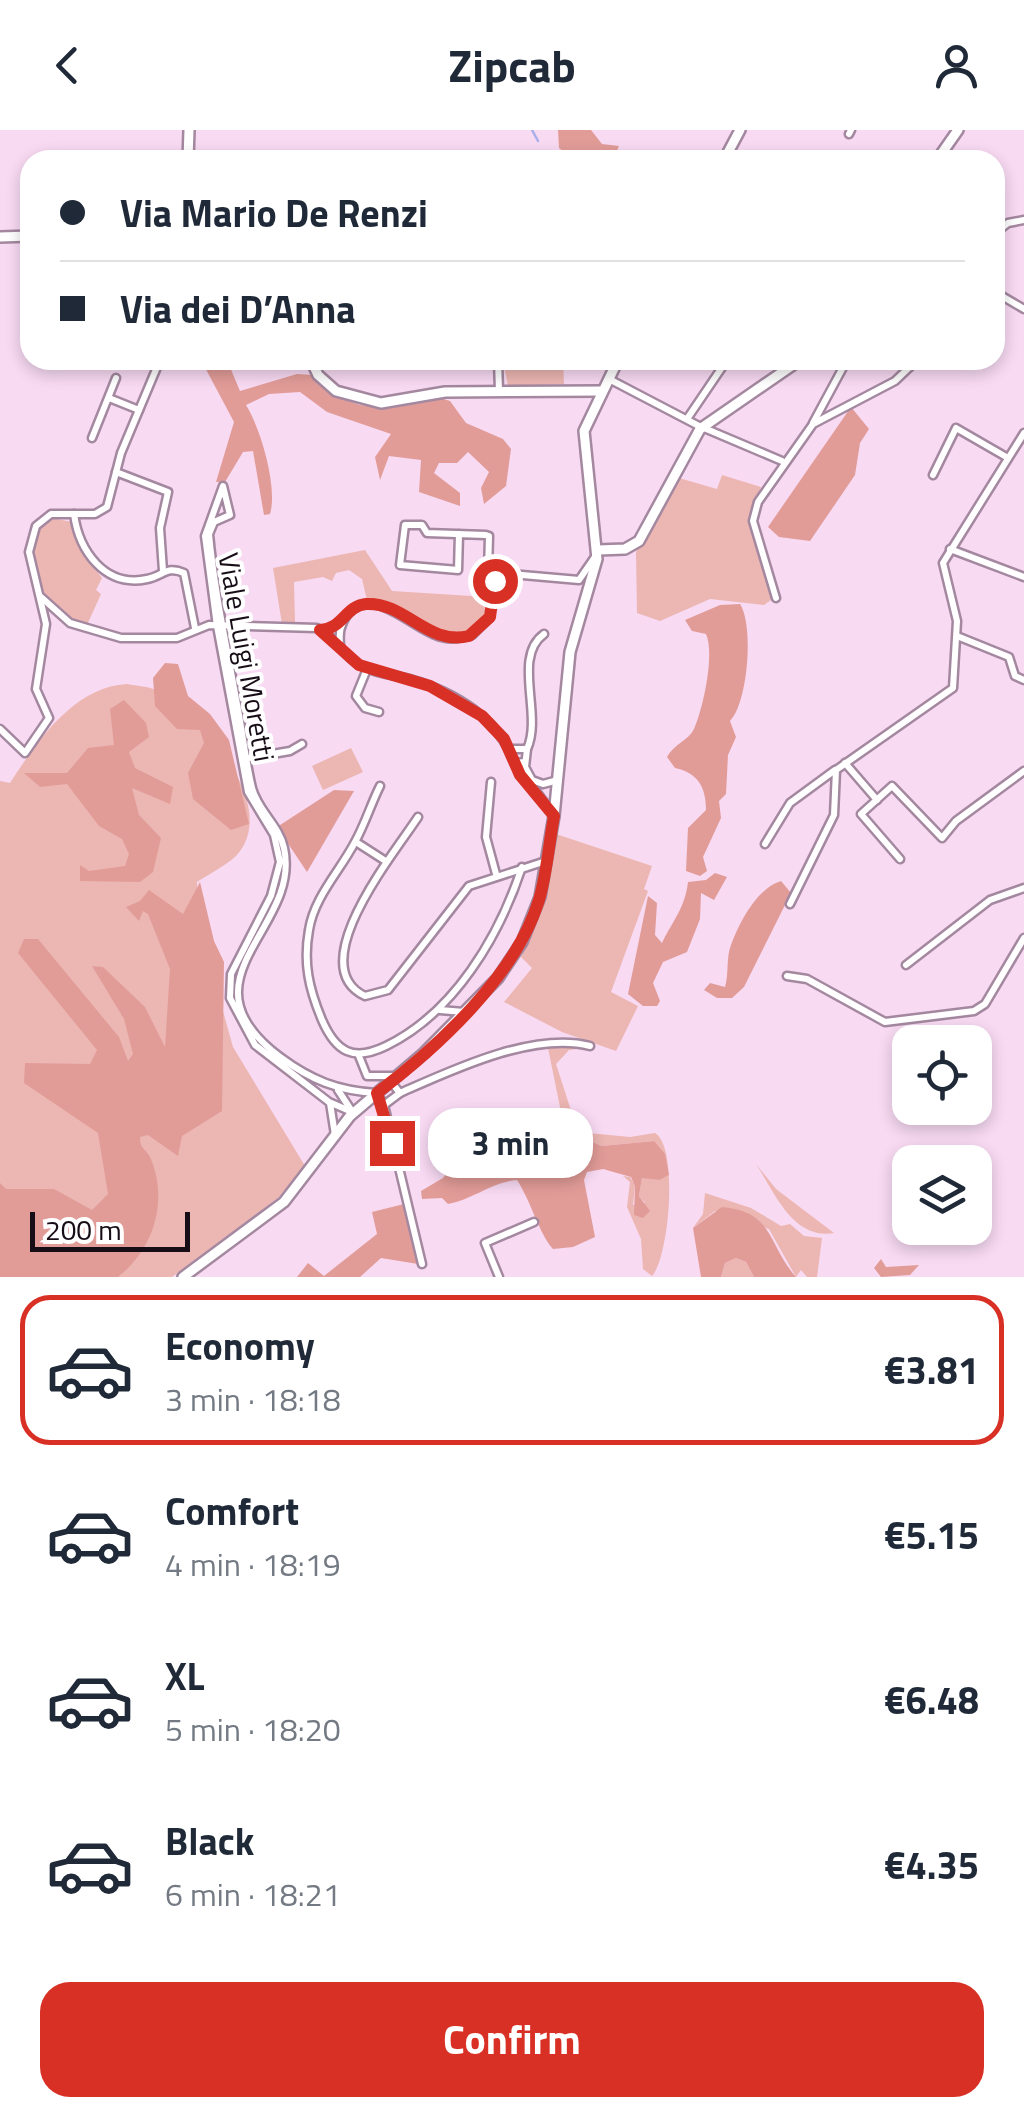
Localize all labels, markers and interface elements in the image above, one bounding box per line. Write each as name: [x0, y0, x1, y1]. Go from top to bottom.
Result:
text: Zipcab: [448, 31, 576, 99]
icon: back: [40, 38, 95, 93]
icon: person: [929, 38, 984, 93]
text: Via Mario De Renzi: [120, 184, 428, 242]
text: Via dei D’Anna: [120, 280, 356, 338]
street label: Viale Luigi Moretti: [207, 549, 287, 765]
route start: [473, 559, 518, 604]
map controls: [892, 1025, 992, 1245]
button: locate: [892, 1025, 992, 1125]
callout: 3 min: [427, 1108, 592, 1178]
text: 3 min: [472, 1119, 549, 1167]
route end: [370, 1121, 415, 1166]
button: layers: [892, 1145, 992, 1245]
scale bar: [30, 1207, 190, 1252]
text: 200 m: [45, 1208, 122, 1251]
text: Economy: [165, 1317, 315, 1375]
icon: car: [45, 1325, 135, 1415]
text: €3.81: [884, 1341, 979, 1399]
text: 3 min · 18:18: [165, 1375, 341, 1423]
text: Comfort: [165, 1482, 299, 1540]
icon: car: [45, 1490, 135, 1580]
text: €5.15: [884, 1506, 979, 1564]
text: 4 min · 18:19: [165, 1540, 341, 1588]
text: XL: [165, 1647, 205, 1705]
icon: car: [45, 1655, 135, 1745]
text: €6.48: [884, 1671, 979, 1729]
text: 5 min · 18:20: [165, 1705, 341, 1753]
text: Black: [165, 1812, 254, 1870]
icon: car: [45, 1820, 135, 1910]
text: €4.35: [884, 1836, 979, 1894]
text: 6 min · 18:21: [165, 1870, 341, 1918]
button: Confirm: [40, 1982, 984, 2097]

